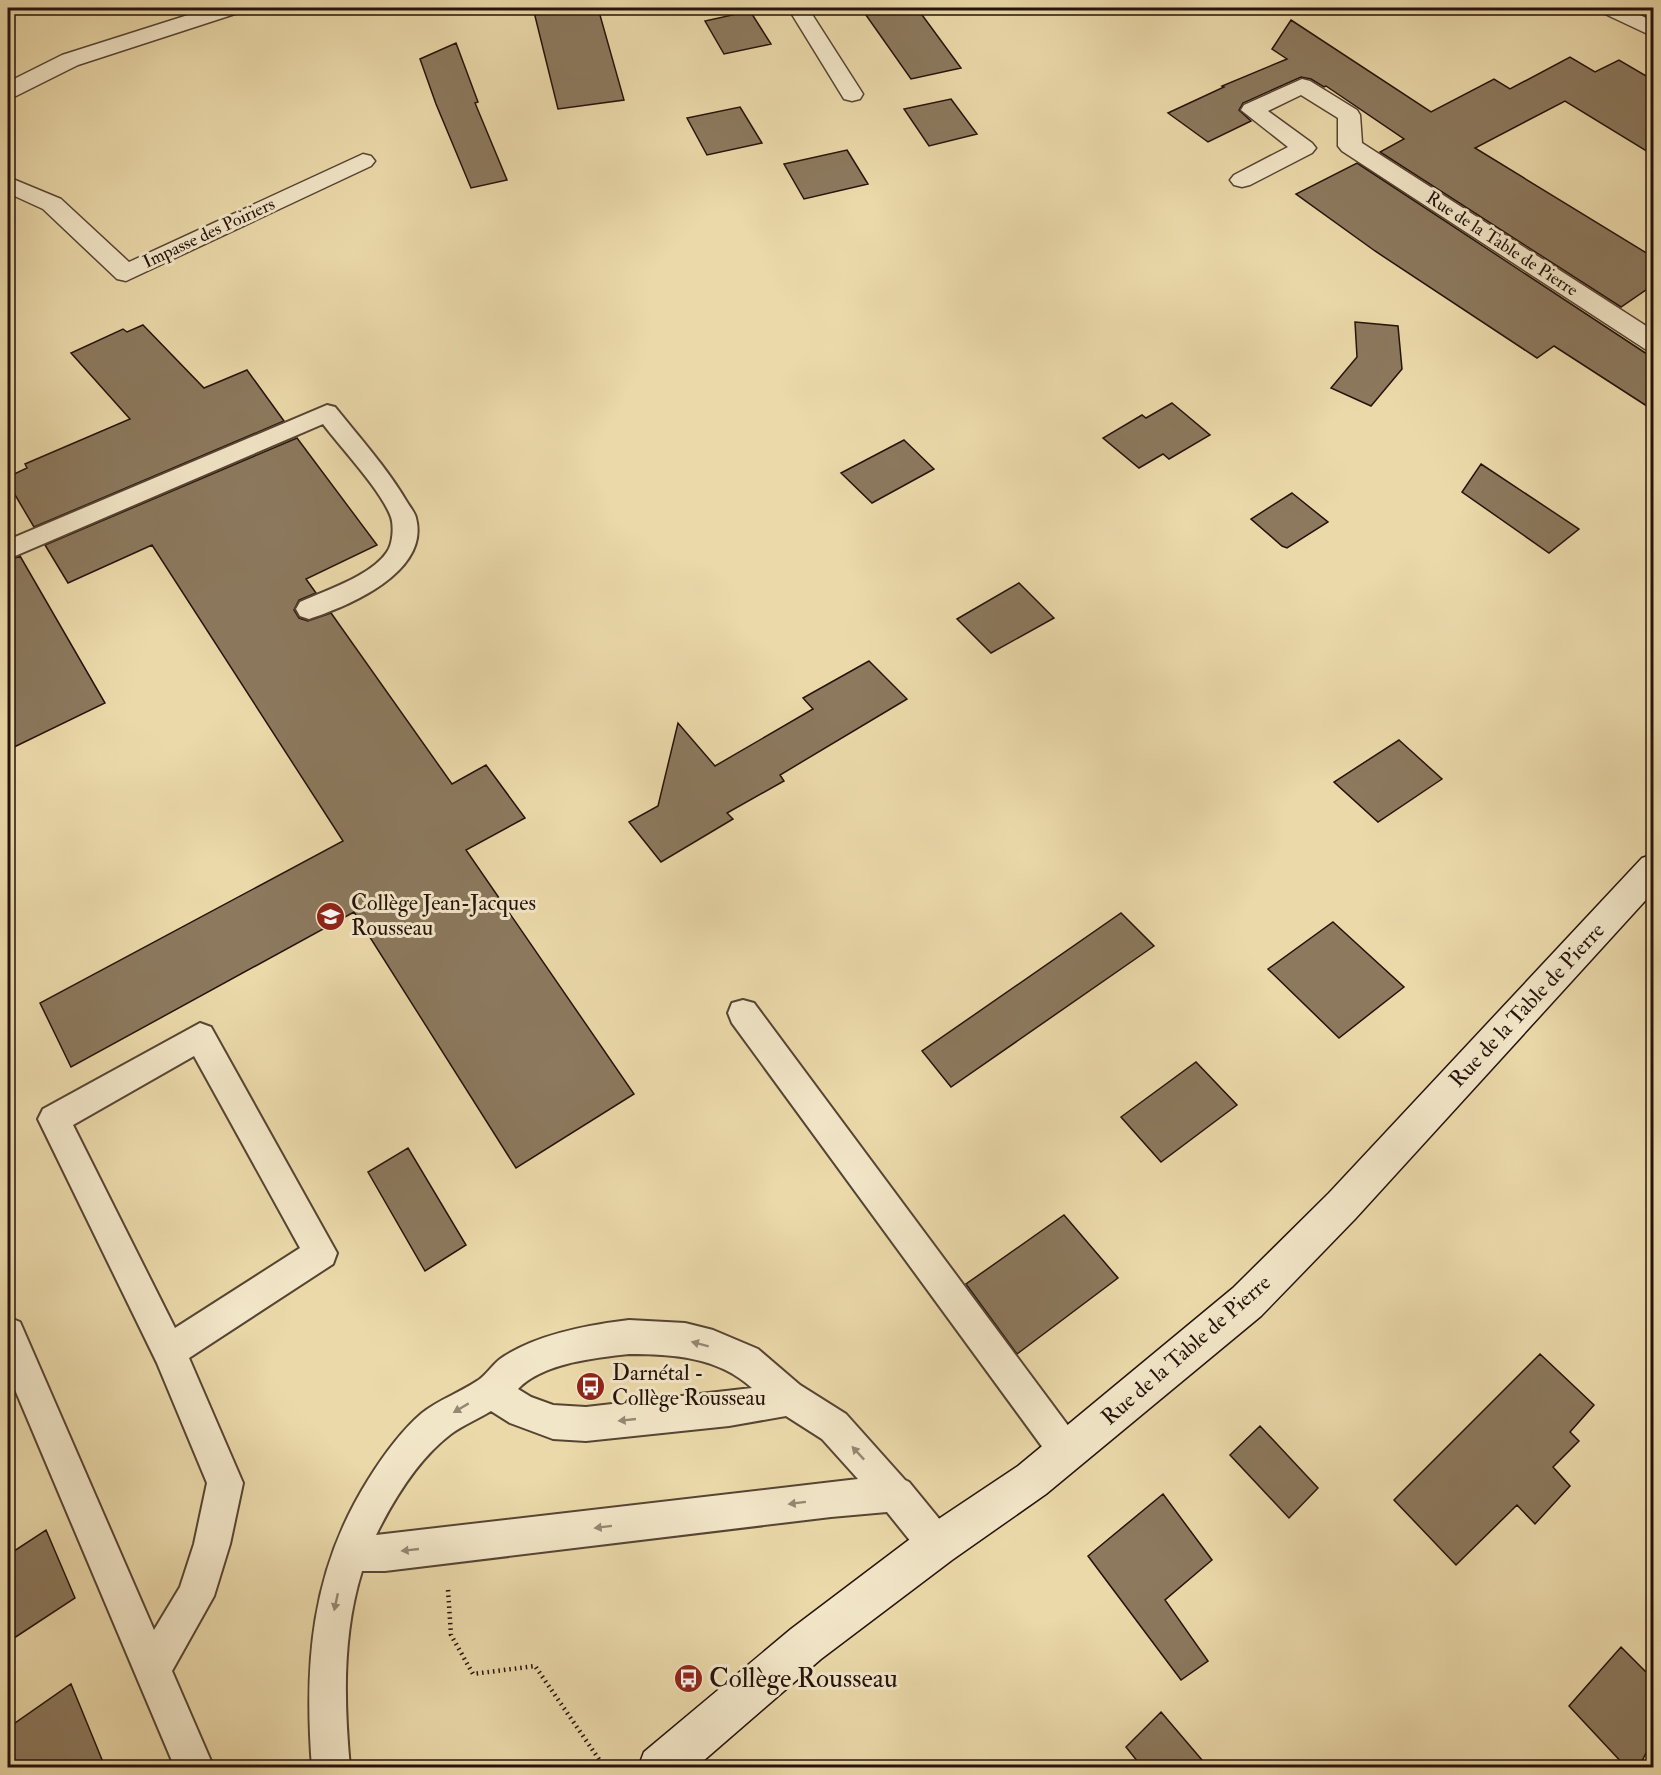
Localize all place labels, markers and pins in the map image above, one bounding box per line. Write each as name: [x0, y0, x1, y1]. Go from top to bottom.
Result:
place label: Collège Jean-Jacques Rousseau: [351, 889, 536, 942]
school or university icon: Collège Jean-Jacques Rousseau: [314, 900, 346, 932]
place label: Darnétal - Collège Rousseau: [612, 1359, 766, 1412]
bus stop icon: Darnétal - Collège Rousseau: [575, 1370, 607, 1402]
bus stop icon: Collège Rousseau: [672, 1662, 704, 1694]
place label: Collège Rousseau: [709, 1662, 898, 1695]

